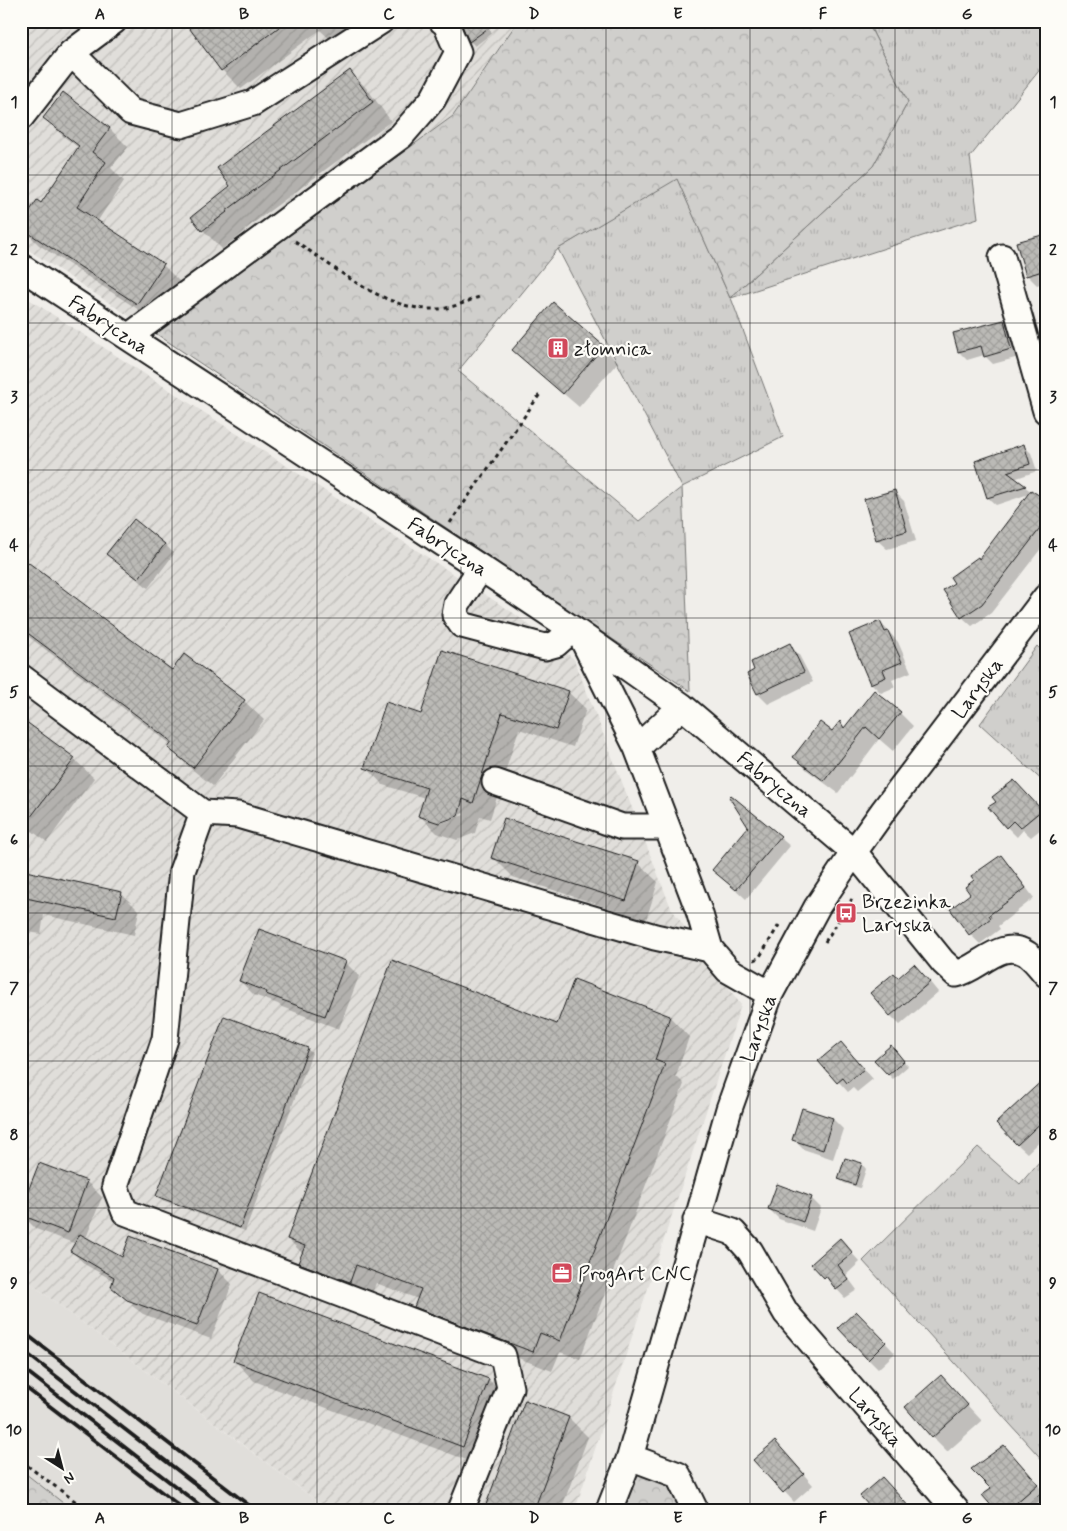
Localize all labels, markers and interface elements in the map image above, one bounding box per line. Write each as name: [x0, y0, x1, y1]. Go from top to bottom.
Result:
text: A: [95, 4, 105, 25]
text: B: [239, 4, 249, 25]
text: C: [383, 4, 395, 25]
text: D: [528, 4, 540, 25]
text: E: [673, 4, 683, 25]
text: F: [819, 4, 828, 25]
text: G: [962, 4, 973, 25]
text: 1: [10, 92, 18, 113]
text: 1: [1049, 92, 1057, 113]
text: 2: [10, 240, 18, 261]
text: 2: [1049, 240, 1057, 261]
street label: Fabryczna: [63, 289, 153, 361]
building icon: złomnica: [546, 336, 570, 360]
place label: złomnica: [574, 336, 652, 363]
text: 3: [10, 387, 18, 408]
text: 3: [1049, 387, 1057, 408]
street label: Fabryczna: [402, 511, 492, 583]
text: 4: [9, 535, 19, 556]
text: 4: [1048, 535, 1058, 556]
street label: Laryska: [946, 653, 1010, 725]
text: 5: [9, 682, 19, 703]
text: 5: [1048, 682, 1058, 703]
street label: Fabryczna: [731, 746, 817, 825]
text: 6: [10, 830, 18, 851]
text: 6: [1049, 830, 1057, 851]
place label: Brzezinka Laryska: [862, 889, 952, 939]
bus stop icon: Brzezinka Laryska: [834, 901, 858, 925]
text: 7: [9, 978, 19, 999]
text: 7: [1048, 978, 1058, 999]
street label: Laryska: [735, 991, 784, 1066]
text: 8: [9, 1125, 19, 1146]
text: 8: [1048, 1125, 1058, 1146]
office icon: ProgArt CNC: [550, 1261, 574, 1285]
place label: ProgArt CNC: [578, 1261, 692, 1288]
text: 9: [10, 1273, 18, 1294]
text: 9: [1049, 1273, 1057, 1294]
street label: Laryska: [842, 1383, 908, 1453]
text: 10: [6, 1420, 22, 1441]
text: 10: [1045, 1420, 1061, 1441]
north arrow: [38, 1444, 88, 1494]
text: N: [60, 1468, 78, 1488]
text: A: [95, 1508, 105, 1529]
text: B: [239, 1508, 249, 1529]
text: C: [383, 1508, 395, 1529]
text: D: [528, 1508, 540, 1529]
text: E: [673, 1508, 683, 1529]
text: F: [819, 1508, 828, 1529]
text: G: [962, 1508, 973, 1529]

